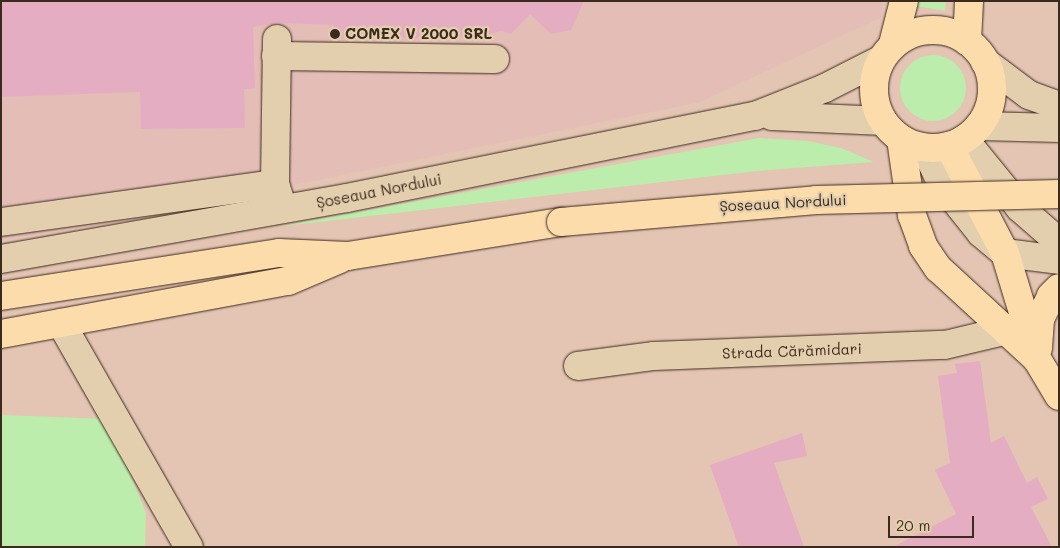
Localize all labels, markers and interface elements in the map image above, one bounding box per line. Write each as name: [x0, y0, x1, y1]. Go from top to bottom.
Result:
place label: COMEX V 2000 SRL: [345, 25, 492, 43]
marker: COMEX V 2000 SRL: [329, 28, 341, 40]
street label: Șoseaua Nordului: [315, 170, 443, 212]
street label: Șoseaua Nordului: [719, 191, 847, 215]
street label: Strada Cărămidari: [722, 340, 862, 362]
scale bar: [890, 506, 976, 538]
text: 20 m: [896, 515, 930, 535]

